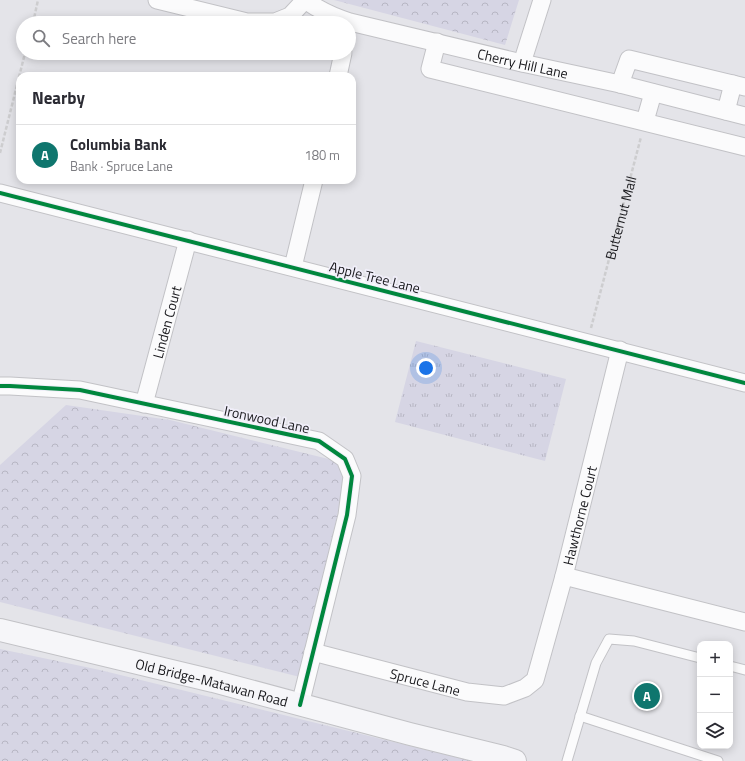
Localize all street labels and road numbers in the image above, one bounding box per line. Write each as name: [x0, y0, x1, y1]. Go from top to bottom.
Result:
street label: Cherry Hill Lane: [476, 42, 570, 83]
street label: Butternut Mall: [599, 173, 641, 262]
street label: Apple Tree Lane: [327, 256, 423, 298]
street label: Linden Court: [146, 283, 186, 361]
street label: Ironwood Lane: [222, 400, 312, 438]
street label: Hawthorne Court: [557, 463, 601, 567]
street label: Old Bridge-Matawan Road: [133, 652, 290, 711]
street label: Spruce Lane: [388, 662, 463, 700]

